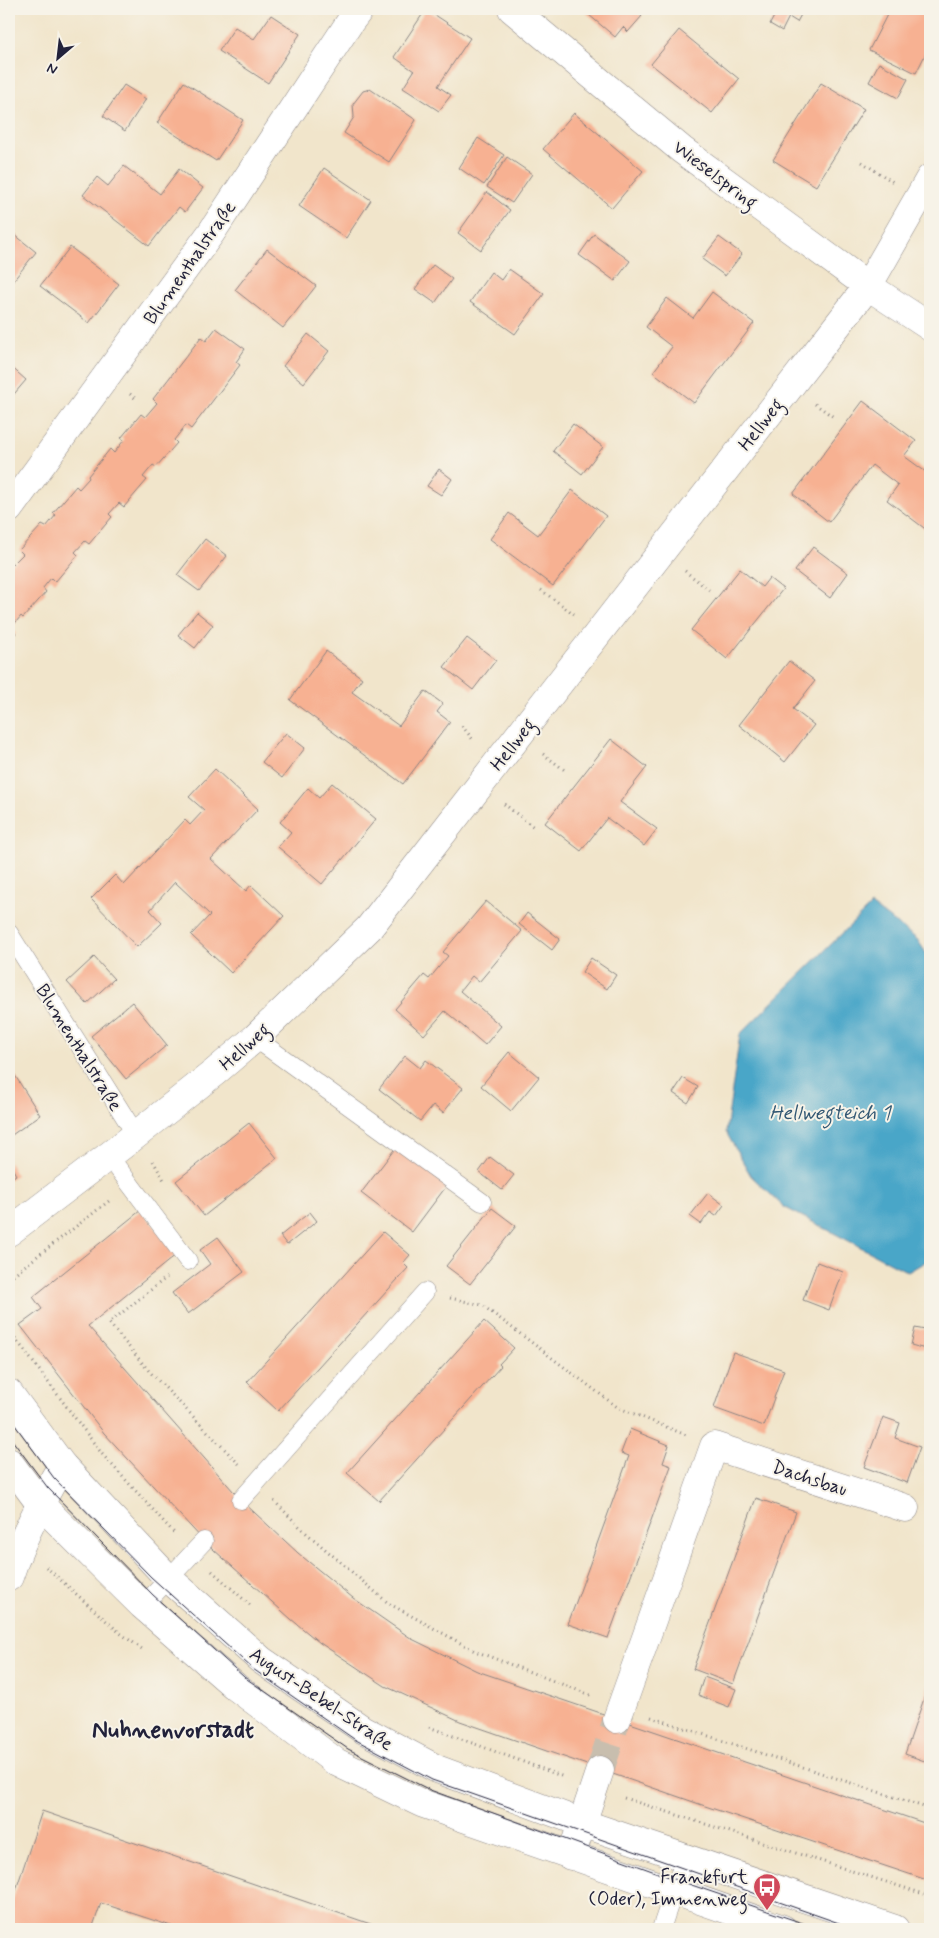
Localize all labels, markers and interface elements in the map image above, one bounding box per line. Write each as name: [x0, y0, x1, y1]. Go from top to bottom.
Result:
north arrow: [32, 32, 82, 82]
text: N: [44, 58, 61, 79]
street label: Wieselspring: [666, 135, 762, 218]
street label: Blumenthalstraße: [138, 196, 242, 330]
street label: Hellweg: [733, 393, 792, 458]
street label: Hellweg: [485, 713, 544, 778]
street label: Blumenthalstraße: [30, 980, 128, 1116]
street label: Hellweg: [214, 1018, 278, 1079]
water label: Hellwegteich 1: [770, 1100, 892, 1129]
street label: Dachsbau: [769, 1455, 850, 1502]
street label: August-Bebel-Straße: [244, 1642, 398, 1758]
district label: Nuhnenvorstadt: [92, 1715, 254, 1746]
place label: Frankfurt (Oder), Immenweg: [589, 1865, 748, 1915]
bus stop icon: Frankfurt (Oder), Immenweg: [752, 1872, 782, 1911]

